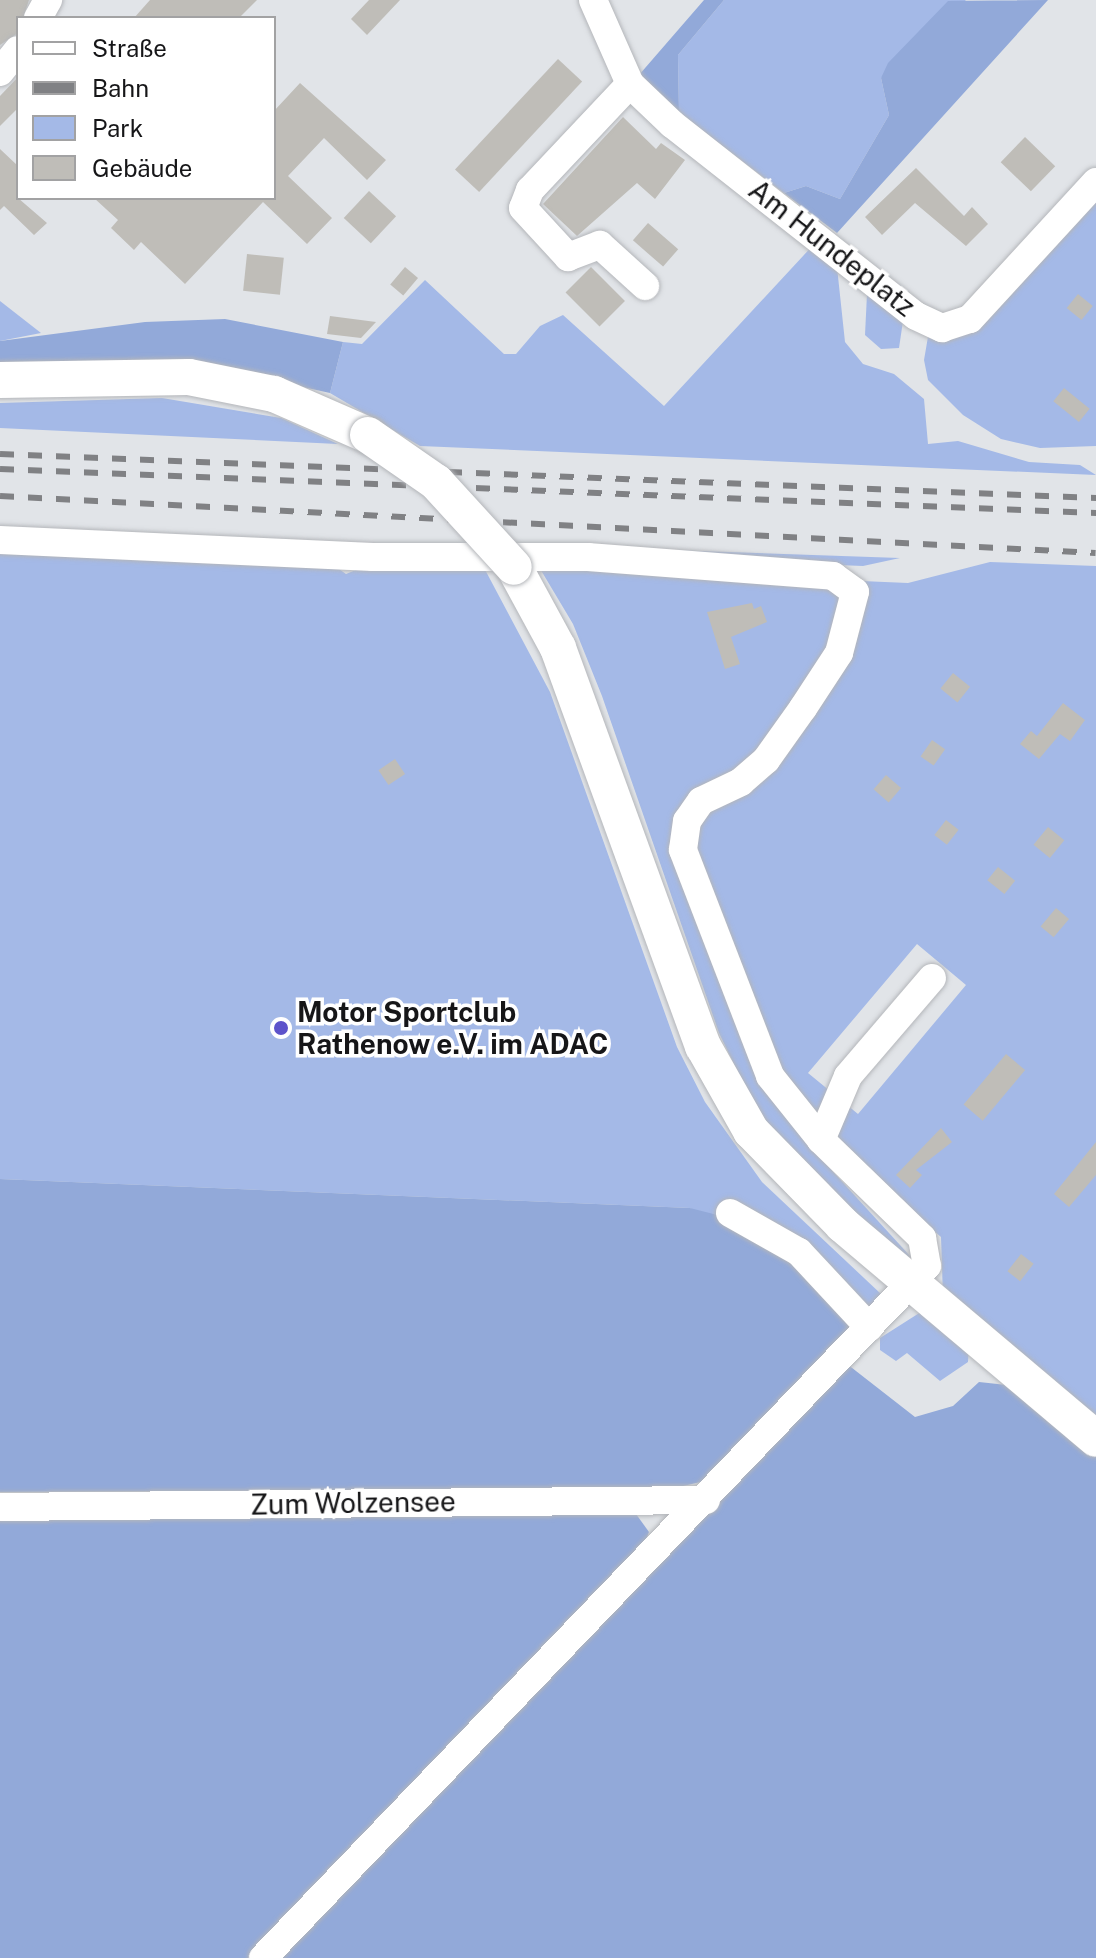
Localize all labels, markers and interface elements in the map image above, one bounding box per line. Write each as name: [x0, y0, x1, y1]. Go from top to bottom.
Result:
legend: [16, 16, 276, 200]
text: Straße: [92, 34, 167, 62]
text: Bahn: [92, 74, 149, 102]
text: Park: [92, 114, 143, 142]
text: Gebäude: [92, 154, 192, 182]
street label: Am Hundeplatz: [742, 173, 922, 323]
place label: Motor Sportclub Rathenow e.V. im ADAC: [297, 995, 609, 1061]
marker: Motor Sportclub Rathenow e.V. im ADAC: [272, 1019, 290, 1037]
street label: Zum Wolzensee: [250, 1484, 456, 1522]

